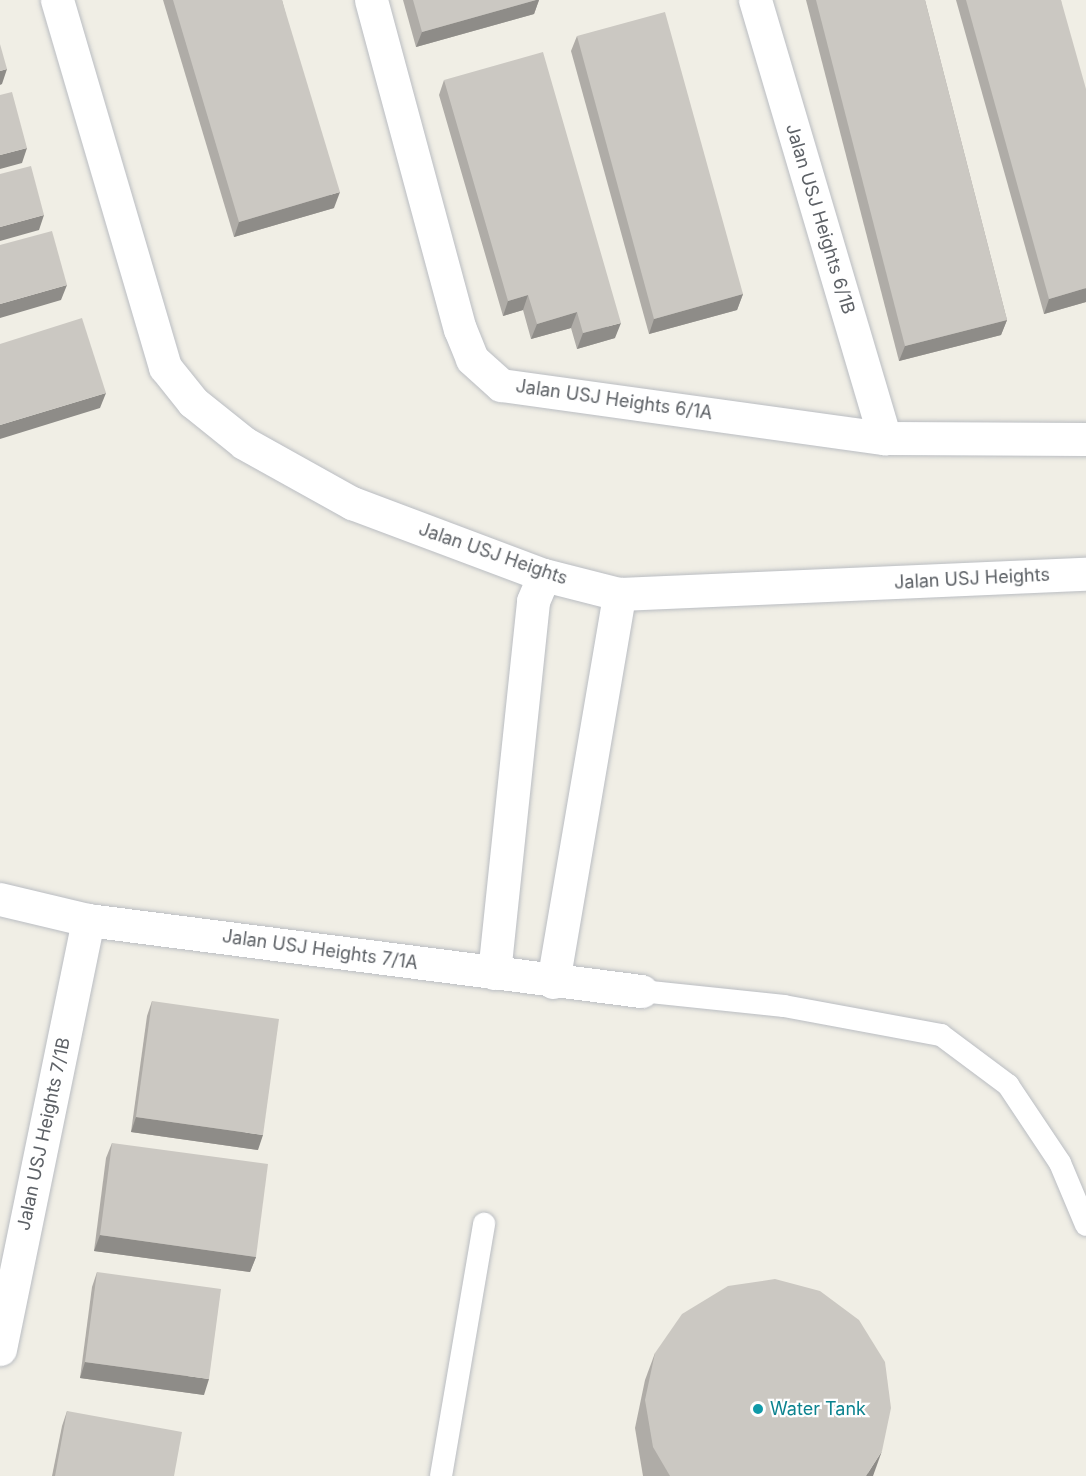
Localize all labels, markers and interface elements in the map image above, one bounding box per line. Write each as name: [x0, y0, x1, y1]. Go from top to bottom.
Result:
street label: Jalan USJ Heights 6/1B: [781, 121, 859, 317]
street label: Jalan USJ Heights 6/1A: [514, 375, 714, 425]
street label: Jalan USJ Heights: [416, 518, 570, 590]
street label: Jalan USJ Heights: [894, 564, 1050, 594]
street label: Jalan USJ Heights 7/1A: [221, 926, 419, 974]
street label: Jalan USJ Heights 7/1B: [13, 1036, 75, 1232]
place label: Water Tank: [770, 1398, 866, 1420]
marker: Water Tank: [751, 1402, 765, 1416]

